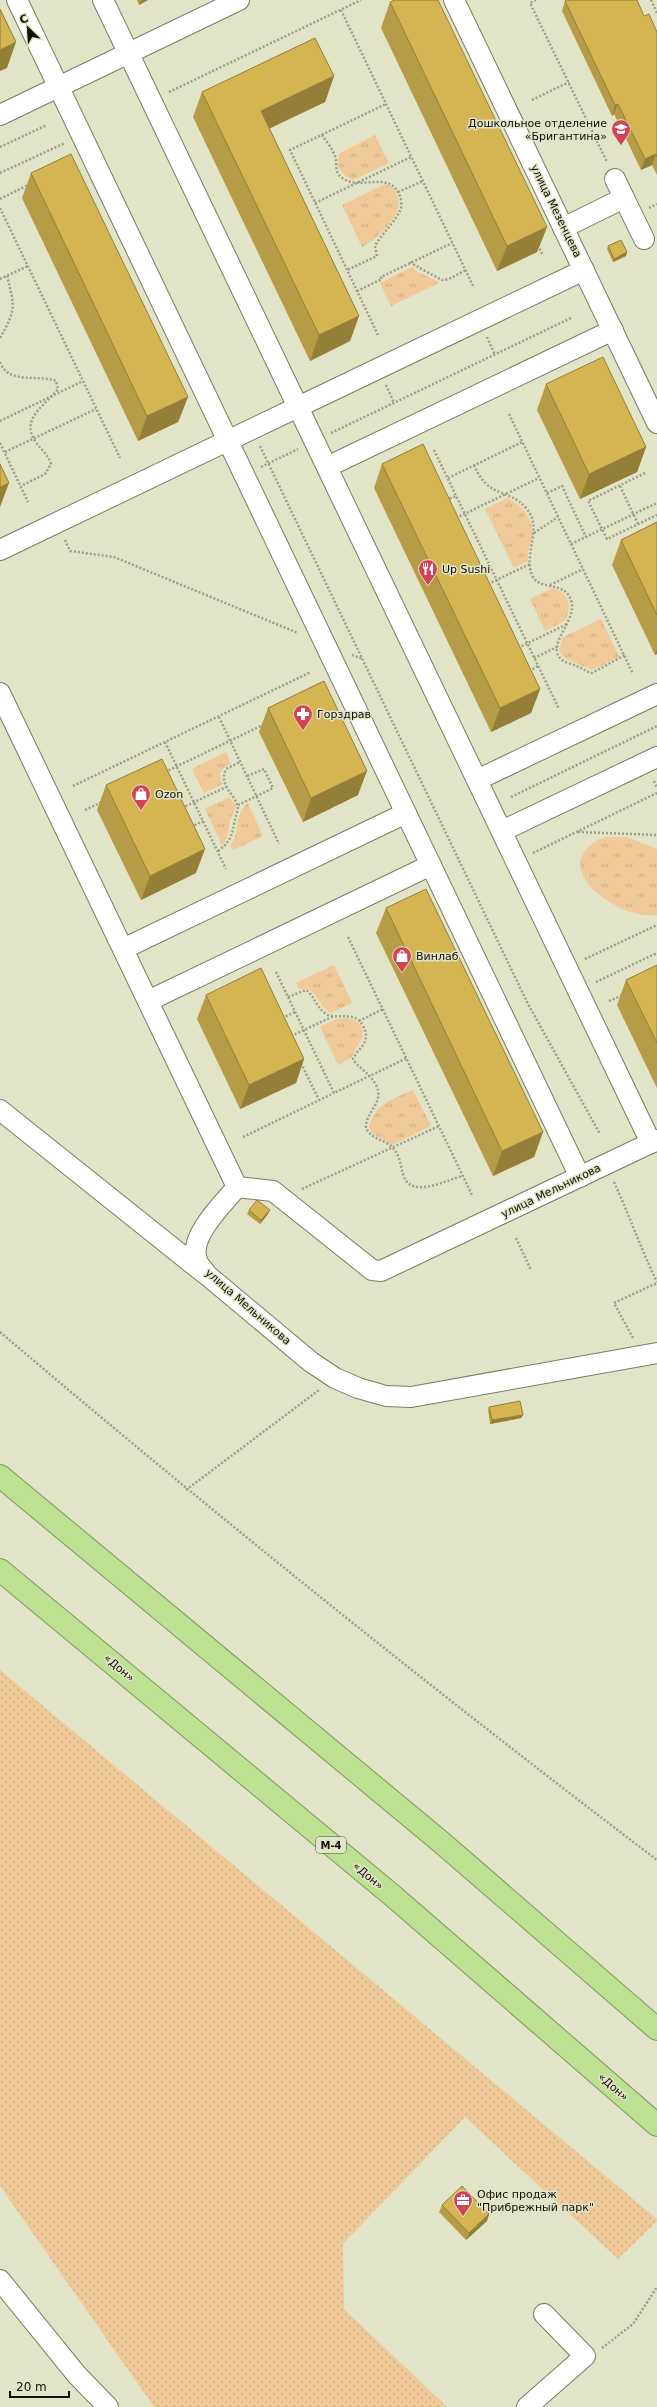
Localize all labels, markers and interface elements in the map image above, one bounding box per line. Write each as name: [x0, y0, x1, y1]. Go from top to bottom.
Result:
north arrow: [8, 8, 48, 48]
text: С: [18, 12, 30, 27]
place label: Дошкольное отделение «Бригантина»: [468, 117, 607, 143]
school or university icon: Дошкольное отделение «Бригантина»: [610, 118, 632, 146]
street label: улица Мезенцева: [528, 162, 584, 260]
restaurant icon: Up Sushi: [417, 558, 439, 586]
place label: Up Sushi: [442, 563, 490, 576]
pharmacy icon: Горздрав: [292, 703, 314, 731]
place label: Горздрав: [317, 708, 371, 721]
shop icon: Ozon: [130, 783, 152, 811]
place label: Ozon: [155, 788, 183, 801]
shop icon: Винлаб: [391, 945, 413, 973]
place label: Винлаб: [416, 950, 459, 963]
street label: улица Мельникова: [499, 1161, 603, 1221]
street label: улица Мельникова: [203, 1266, 293, 1348]
street label: «Дон»: [101, 1651, 137, 1685]
road number: М-4: [316, 1837, 346, 1853]
street label: «Дон»: [350, 1859, 386, 1893]
street label: «Дон»: [595, 2070, 631, 2104]
place label: Офис продаж "Прибрежный парк": [477, 2188, 594, 2214]
office icon: Офис продаж "Прибрежный парк": [452, 2189, 474, 2217]
scale bar: [10, 2373, 69, 2399]
text: 20 m: [16, 2380, 47, 2394]

